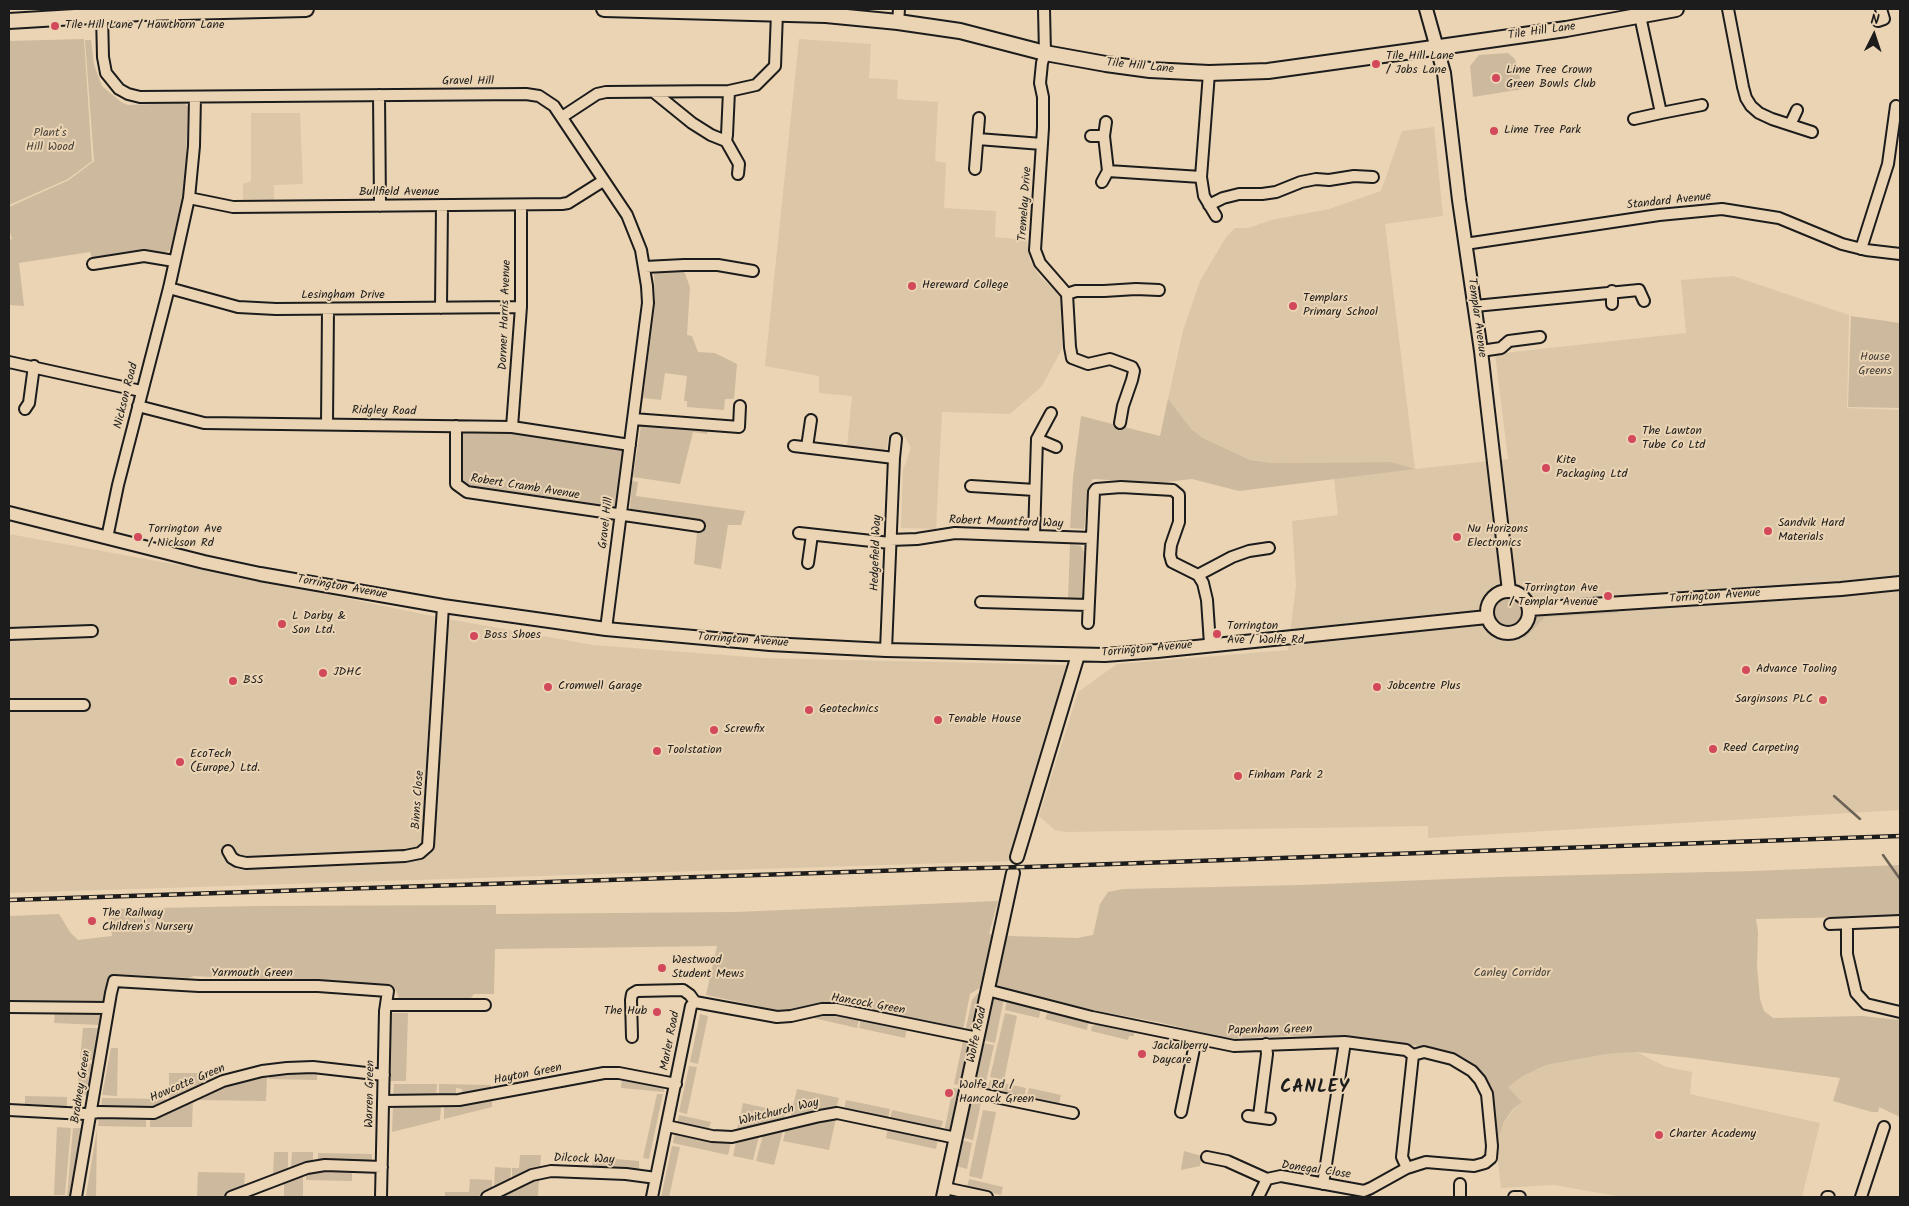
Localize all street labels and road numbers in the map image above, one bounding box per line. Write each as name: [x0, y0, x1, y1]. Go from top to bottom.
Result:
street label: Tile Hill Lane: [1507, 20, 1577, 44]
street label: Tile Hill Lane: [1105, 56, 1175, 78]
street label: Gravel Hill: [442, 75, 494, 89]
street label: Tremelay Drive: [1016, 166, 1036, 242]
street label: Bullfield Avenue: [359, 186, 439, 200]
street label: Standard Avenue: [1626, 190, 1712, 214]
street label: Dormer Harris Avenue: [497, 259, 515, 371]
street label: Templar Avenue: [1463, 277, 1489, 359]
street label: Lesingham Drive: [301, 289, 385, 303]
street label: Nickson Road: [112, 361, 142, 431]
street label: Ridgley Road: [352, 404, 416, 420]
street label: Robert Cramb Avenue: [469, 472, 581, 504]
street label: Gravel Hill: [597, 496, 617, 550]
street label: Hedgefield Way: [868, 514, 886, 592]
street label: Robert Mountford Way: [948, 514, 1064, 532]
street label: Torrington Avenue: [296, 573, 388, 603]
street label: Torrington Avenue: [1669, 587, 1761, 607]
street label: Torrington Avenue: [697, 631, 789, 651]
street label: Torrington Avenue: [1101, 639, 1193, 661]
street label: Binns Close: [410, 770, 428, 830]
street label: Yarmouth Green: [211, 967, 293, 981]
street label: Hancock Green: [830, 991, 906, 1019]
street label: Wolfe Road: [965, 1006, 991, 1064]
street label: Marler Road: [658, 1010, 684, 1072]
street label: Papenham Green: [1228, 1023, 1312, 1039]
street label: Bradney Green: [69, 1049, 95, 1125]
street label: Warren Green: [363, 1060, 379, 1128]
street label: Hayton Green: [493, 1061, 563, 1089]
street label: Howcotte Green: [148, 1062, 228, 1106]
street label: Whitchurch Way: [737, 1096, 821, 1130]
street label: Dilcock Way: [553, 1152, 615, 1168]
street label: Donegal Close: [1280, 1159, 1352, 1183]

